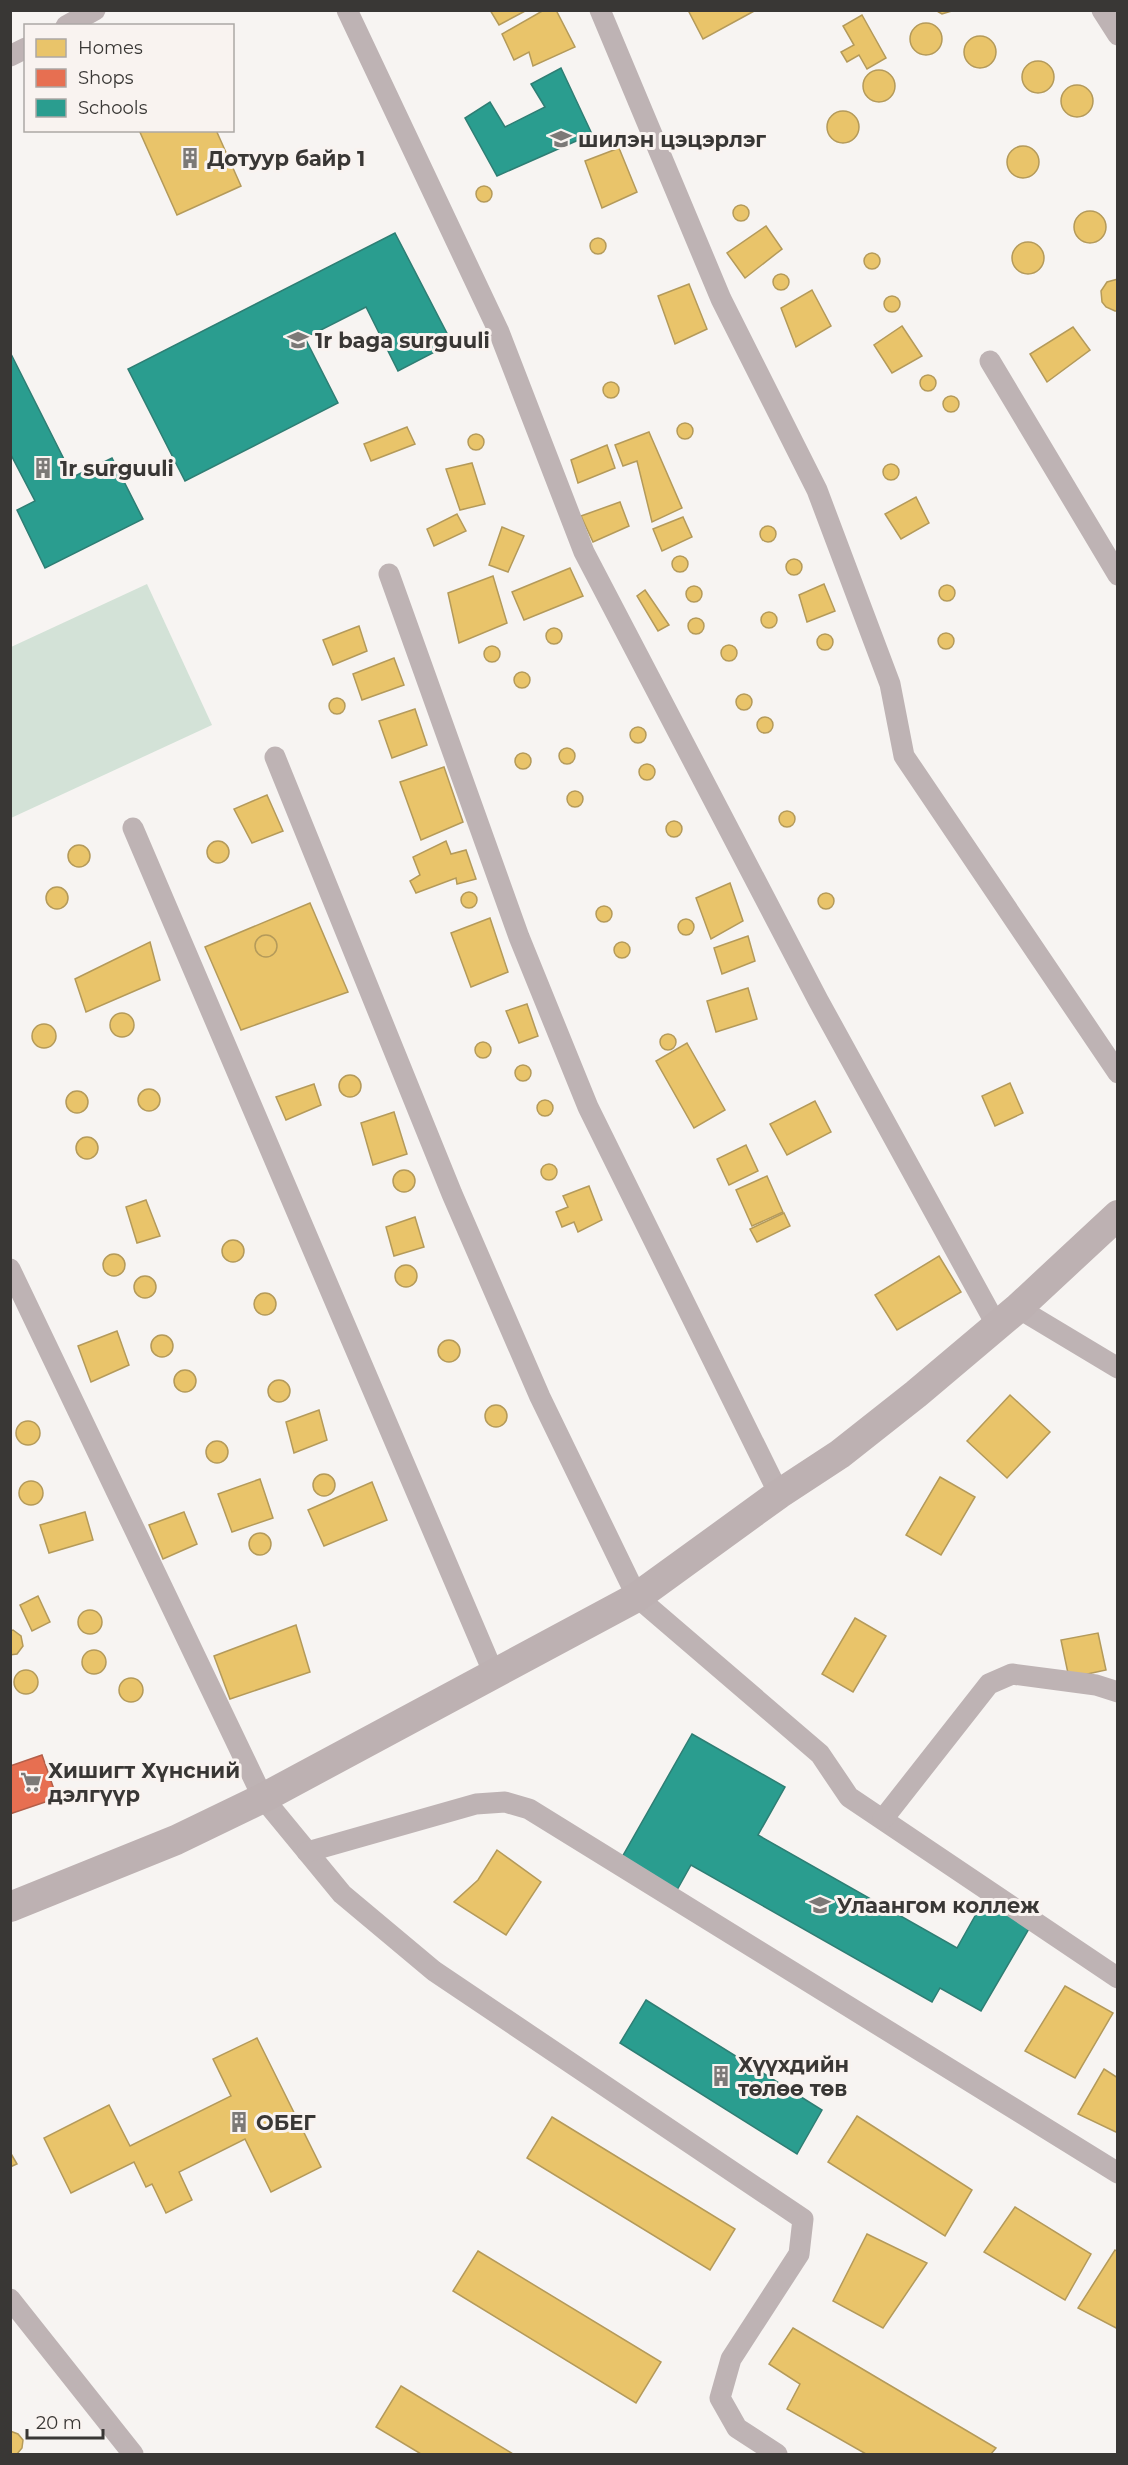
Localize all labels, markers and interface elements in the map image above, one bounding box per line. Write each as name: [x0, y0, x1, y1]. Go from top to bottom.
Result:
legend: [24, 24, 234, 132]
text: Homes: [78, 37, 143, 59]
text: Shops: [78, 67, 134, 89]
text: Schools: [78, 97, 148, 119]
school or university icon: шилэн цэцэрлэг: [549, 127, 573, 151]
place label: шилэн цэцэрлэг: [578, 127, 766, 152]
building icon: Дотуур байр 1: [178, 146, 202, 170]
place label: Дотуур байр 1: [207, 146, 365, 171]
school or university icon: 1r baga surguuli: [286, 328, 310, 352]
place label: 1r baga surguuli: [315, 328, 490, 353]
building icon: 1r surguuli: [31, 456, 55, 480]
place label: 1r surguuli: [60, 456, 174, 481]
place label: Хишигт Хүнсний дэлгүүр: [48, 1758, 240, 1807]
supermarket icon: Хишигт Хүнсний дэлгүүр: [19, 1770, 43, 1794]
school or university icon: Улаангом коллеж: [808, 1893, 832, 1917]
place label: Улаангом коллеж: [837, 1893, 1040, 1918]
place label: Хүүхдийн төлөө төв: [738, 2052, 849, 2101]
building icon: Хүүхдийн төлөө төв: [709, 2064, 733, 2088]
building icon: ОБЕГ: [227, 2110, 251, 2134]
place label: ОБЕГ: [256, 2110, 316, 2135]
scale bar: [27, 2402, 104, 2440]
text: 20 m: [36, 2412, 82, 2434]

